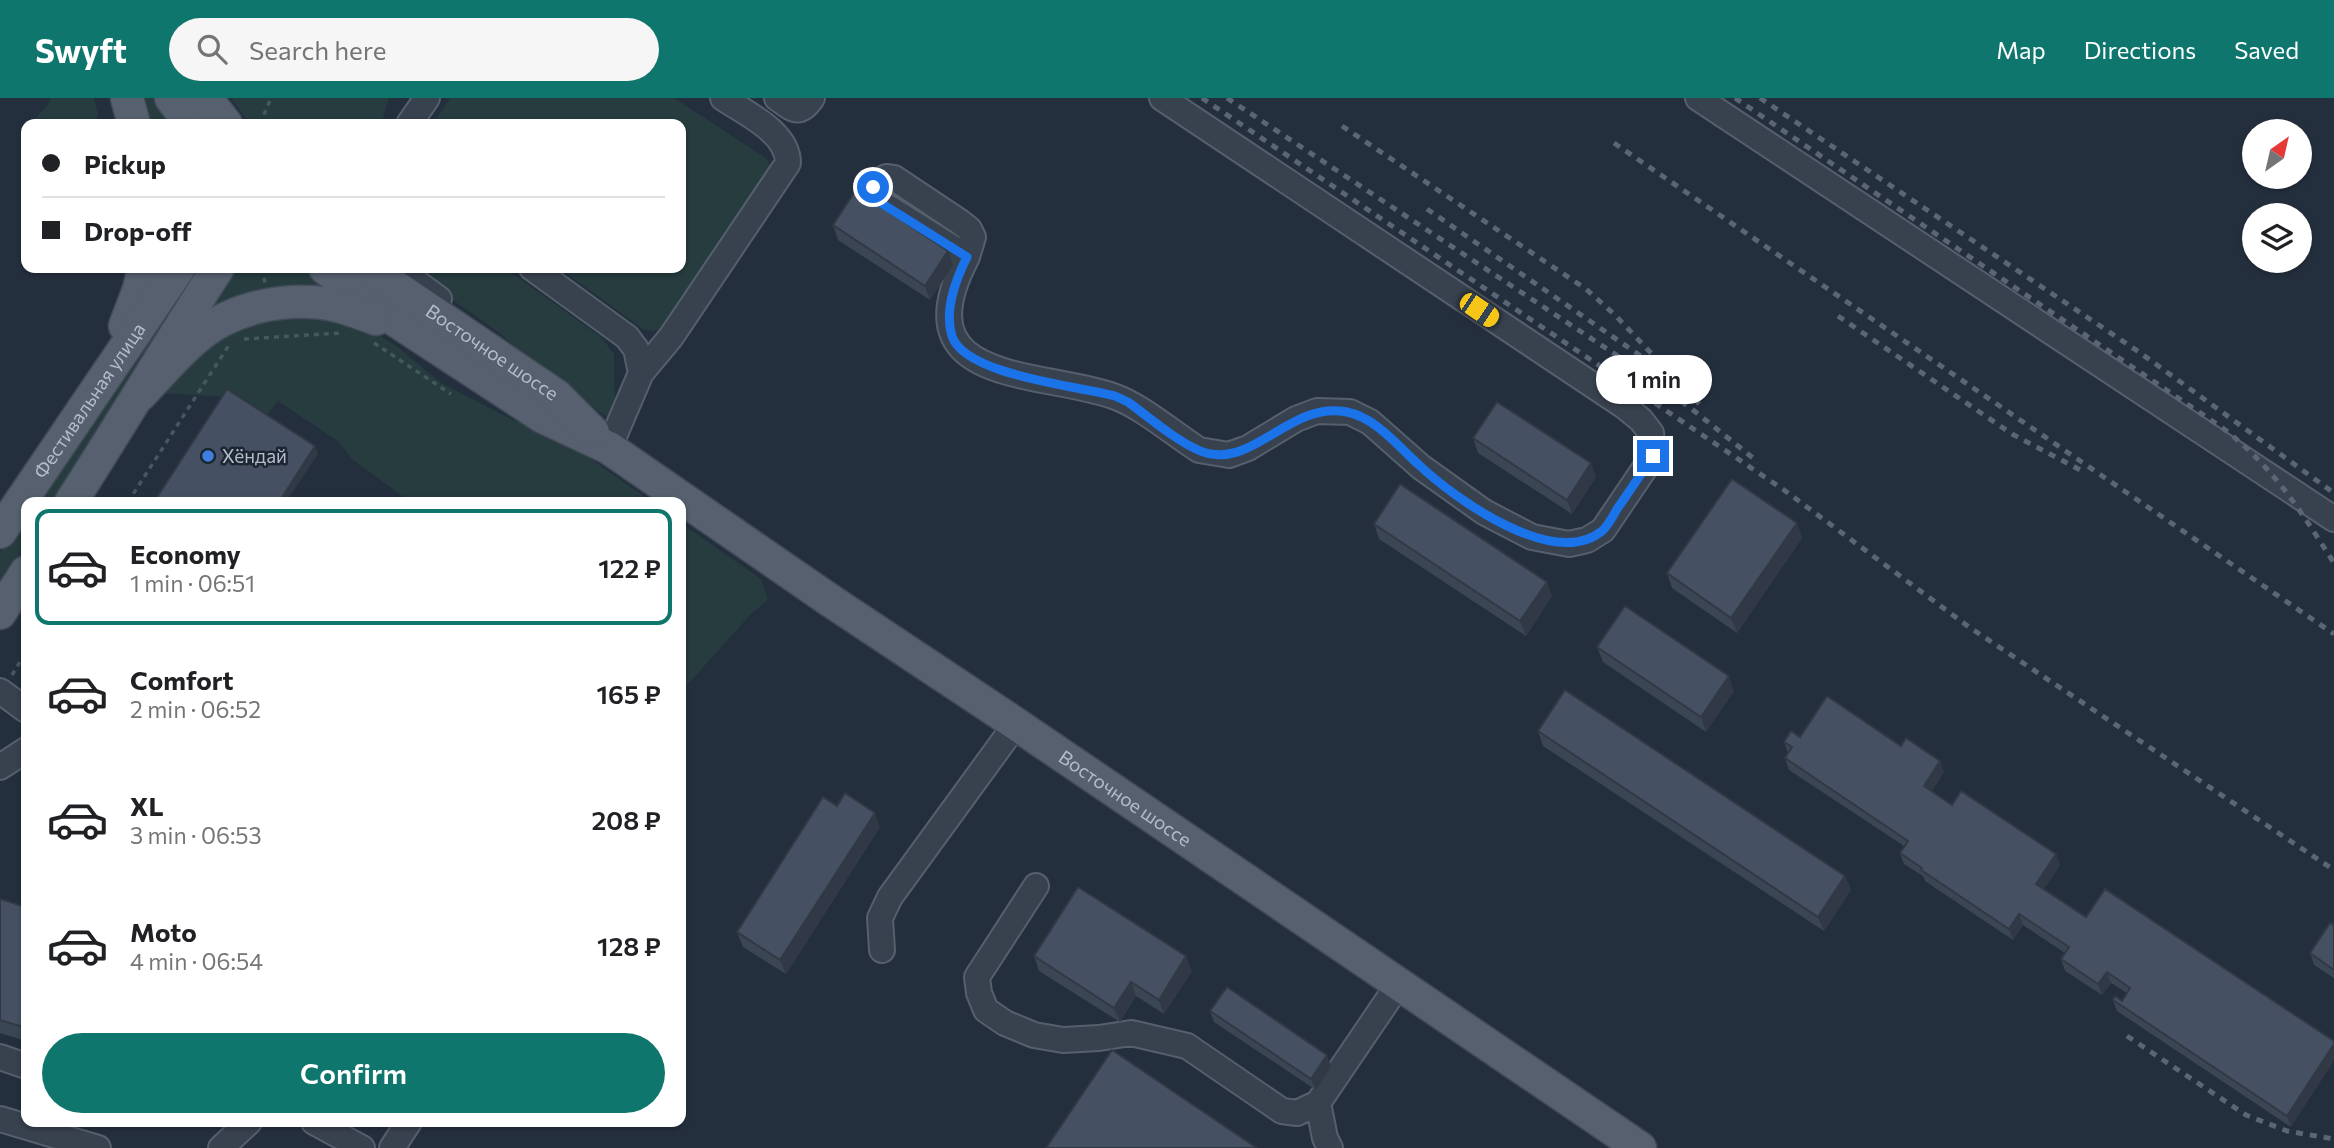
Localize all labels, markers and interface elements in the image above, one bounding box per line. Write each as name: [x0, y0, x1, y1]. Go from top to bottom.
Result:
search box: [169, 18, 659, 81]
text: Swyft: [35, 29, 127, 70]
icon: search: [193, 30, 231, 68]
text: Search here: [249, 34, 386, 65]
text: Map: [1996, 35, 2046, 64]
text: Directions: [2084, 35, 2196, 64]
text: Saved: [2234, 35, 2299, 64]
north arrow: [2242, 119, 2312, 189]
map controls: [2242, 119, 2312, 273]
text: Pickup: [84, 148, 166, 179]
route start: [857, 171, 889, 203]
button: layers: [2242, 203, 2312, 273]
text: Drop-off: [84, 215, 191, 246]
car: [1456, 290, 1503, 330]
street label: Восточное шоссе: [422, 299, 563, 405]
street label: Фестивальная улица: [28, 318, 150, 482]
callout: 1 min: [1595, 354, 1711, 404]
text: 1 min: [1627, 365, 1681, 393]
route end: [1637, 440, 1669, 472]
place label: Хёндай: [222, 444, 287, 467]
marker: Хёндай: [200, 448, 216, 464]
icon: car: [46, 536, 109, 599]
text: Economy: [130, 538, 241, 569]
text: 122 ₽: [598, 552, 661, 583]
text: 1 min · 06:51: [130, 569, 255, 597]
icon: car: [46, 662, 109, 725]
text: Comfort: [130, 664, 233, 695]
text: 165 ₽: [597, 678, 661, 709]
text: 2 min · 06:52: [130, 695, 261, 723]
street label: Восточное шоссе: [1055, 745, 1196, 851]
icon: car: [46, 788, 109, 851]
text: XL: [130, 790, 164, 821]
text: 208 ₽: [591, 804, 661, 835]
text: 3 min · 06:53: [130, 821, 262, 849]
icon: car: [46, 914, 109, 977]
text: Moto: [130, 916, 197, 947]
text: 128 ₽: [597, 930, 661, 961]
text: 4 min · 06:54: [130, 947, 263, 975]
button: Confirm: [42, 1033, 665, 1113]

